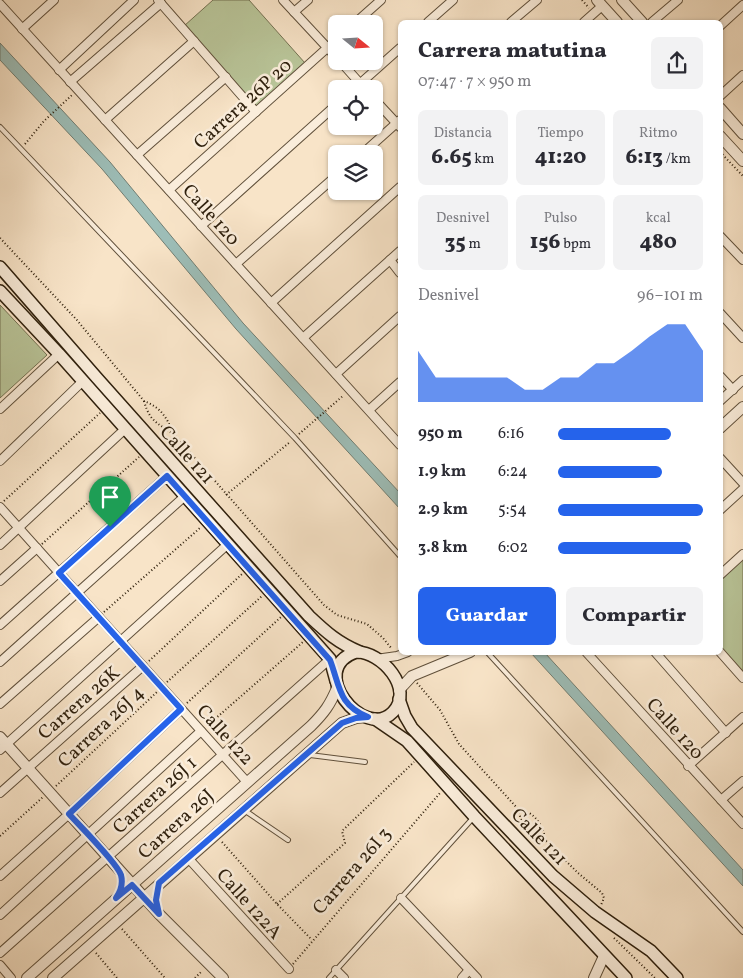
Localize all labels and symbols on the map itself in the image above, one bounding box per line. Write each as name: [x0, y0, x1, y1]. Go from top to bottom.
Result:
north arrow: [328, 15, 382, 70]
street label: Carrera 26P 20: [189, 53, 298, 156]
street label: Calle 120: [176, 179, 245, 252]
street label: Calle 121: [153, 420, 220, 490]
pin: [89, 476, 131, 527]
street label: Carrera 26K: [33, 661, 126, 746]
street label: Carrera 26J 4: [53, 681, 150, 774]
street label: Calle 120: [640, 693, 709, 766]
street label: Calle 122: [190, 699, 259, 771]
street label: Carrera 26J 1: [107, 750, 201, 838]
street label: Carrera 26J: [132, 783, 218, 863]
street label: Calle 121: [505, 803, 573, 872]
street label: Carrera 26I 3: [307, 822, 398, 921]
street label: Calle 122A: [210, 863, 287, 945]

